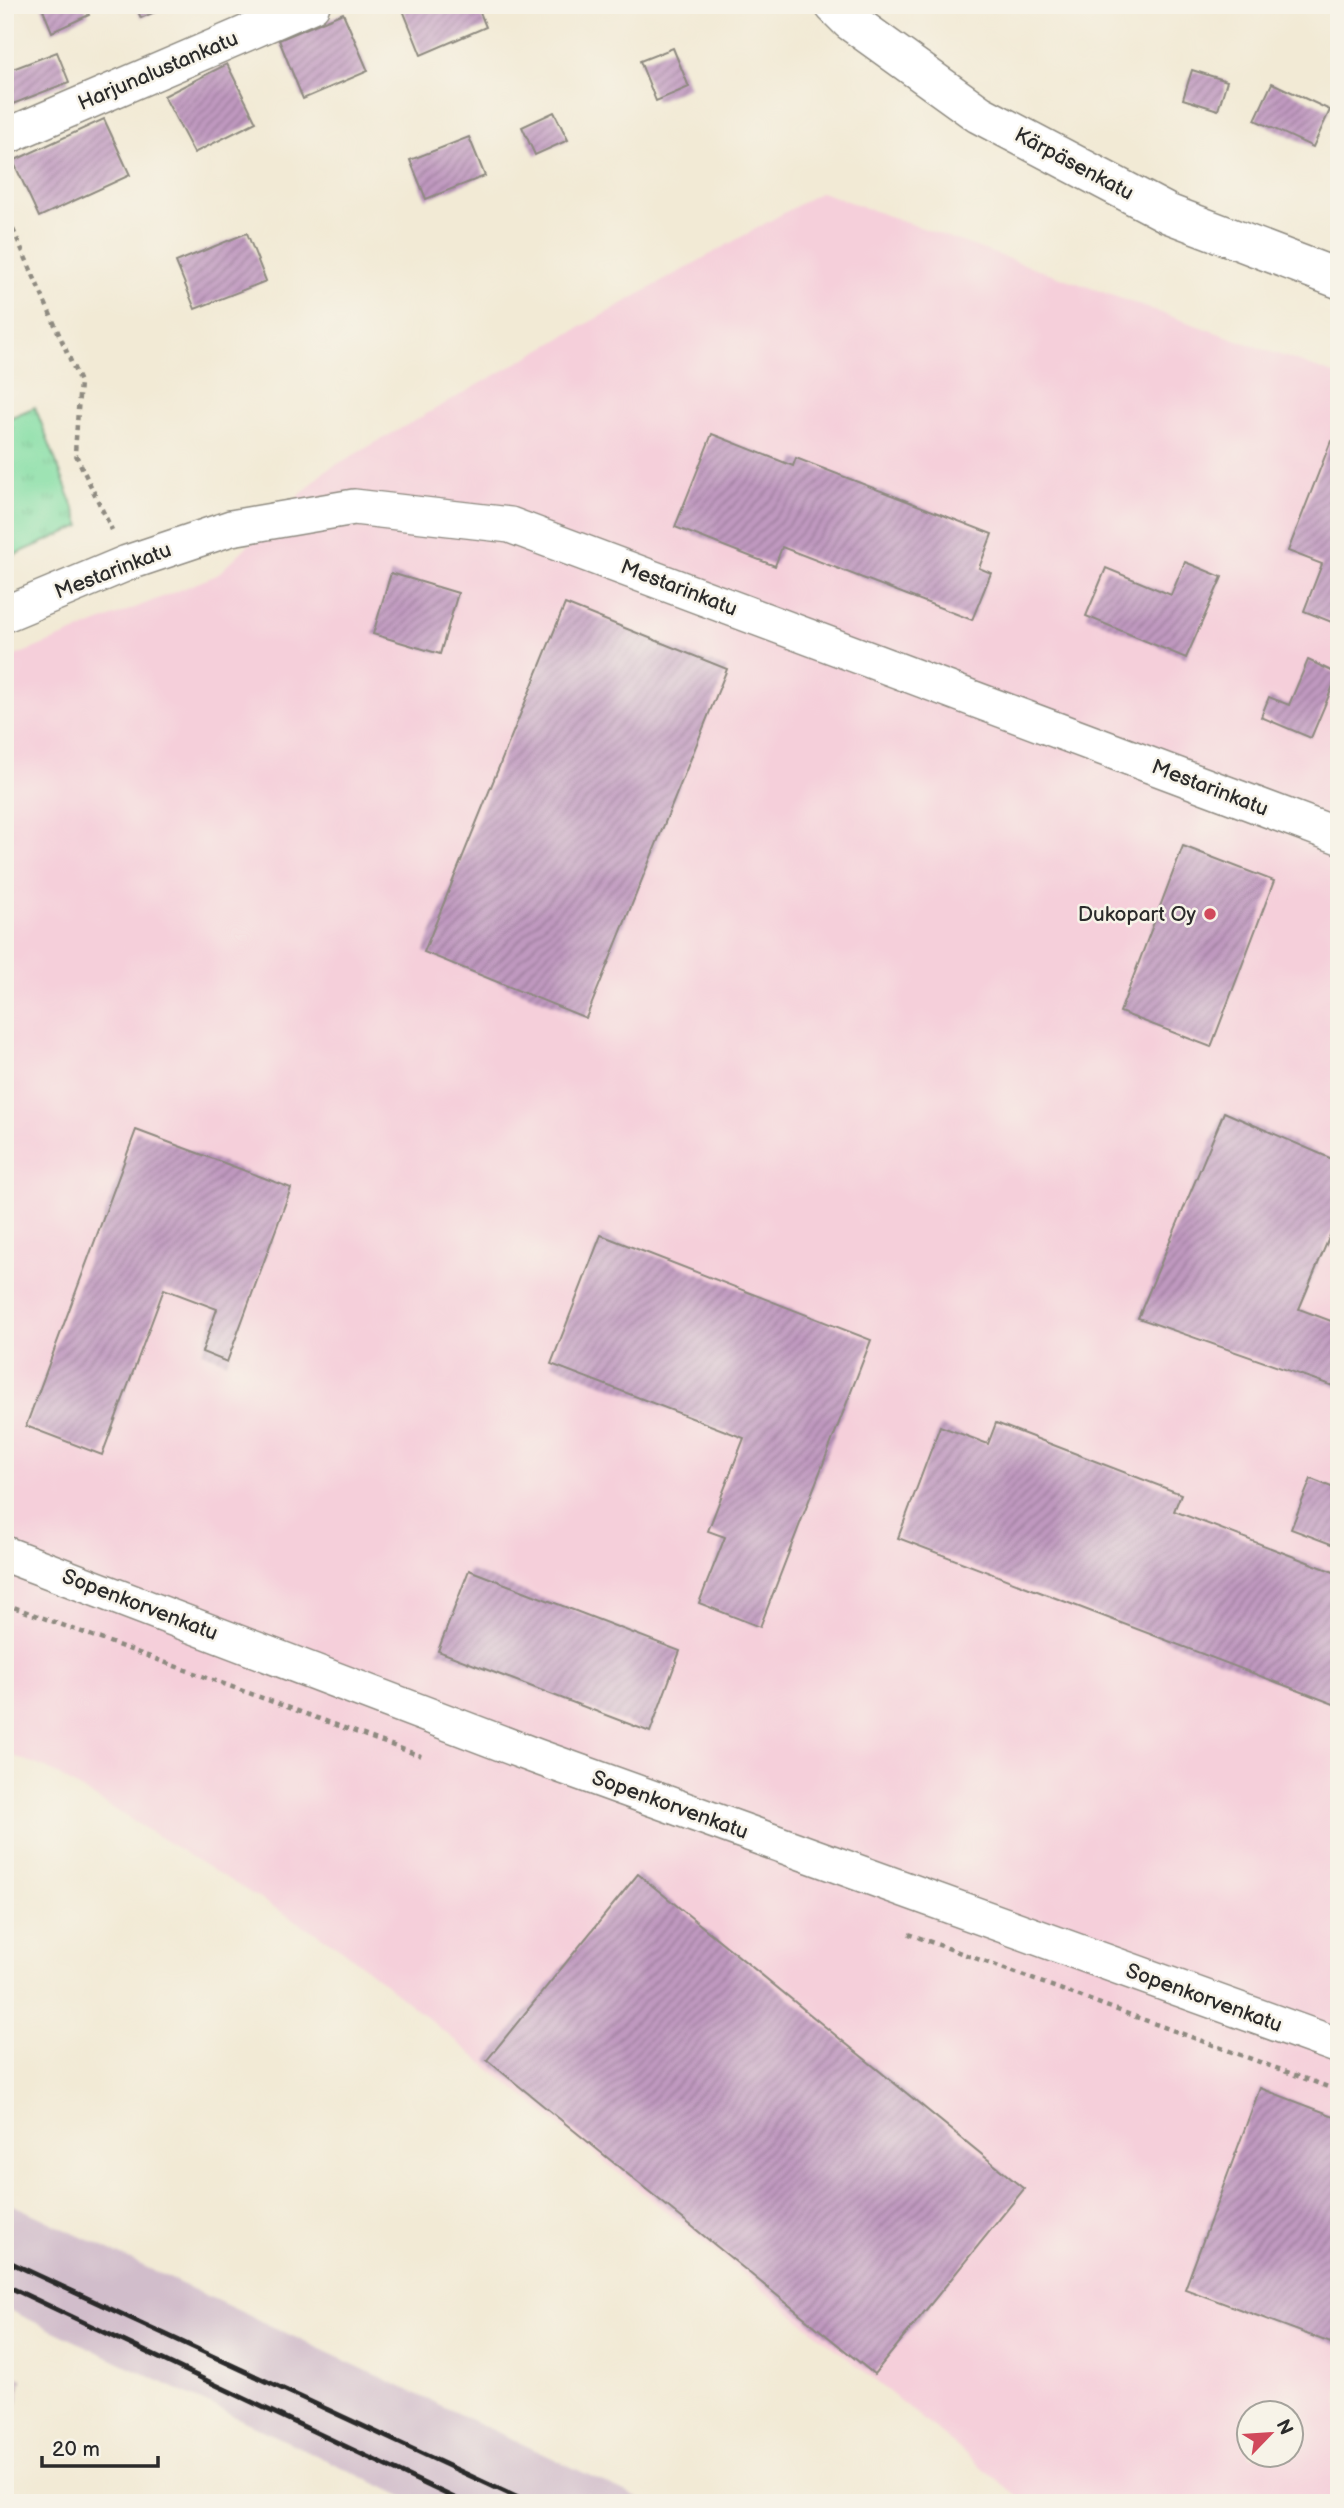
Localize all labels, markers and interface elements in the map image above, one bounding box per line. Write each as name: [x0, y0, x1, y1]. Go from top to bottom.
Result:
street label: Harjunalustankatu: [74, 26, 242, 116]
street label: Kärpäsenkatu: [1010, 122, 1138, 206]
street label: Mestarinkatu: [51, 537, 175, 605]
street label: Mestarinkatu: [617, 554, 741, 622]
street label: Mestarinkatu: [1148, 754, 1272, 822]
place label: Dukopart Oy: [1078, 902, 1197, 927]
marker: Dukopart Oy: [1202, 906, 1218, 922]
street label: Sopenkorvenkatu: [59, 1564, 221, 1646]
street label: Sopenkorvenkatu: [588, 1765, 752, 1845]
street label: Sopenkorvenkatu: [1122, 1958, 1286, 2038]
north arrow: [1236, 2400, 1306, 2470]
text: N: [1271, 2416, 1297, 2439]
scale bar: [42, 2424, 158, 2468]
text: 20 m: [52, 2437, 100, 2462]

